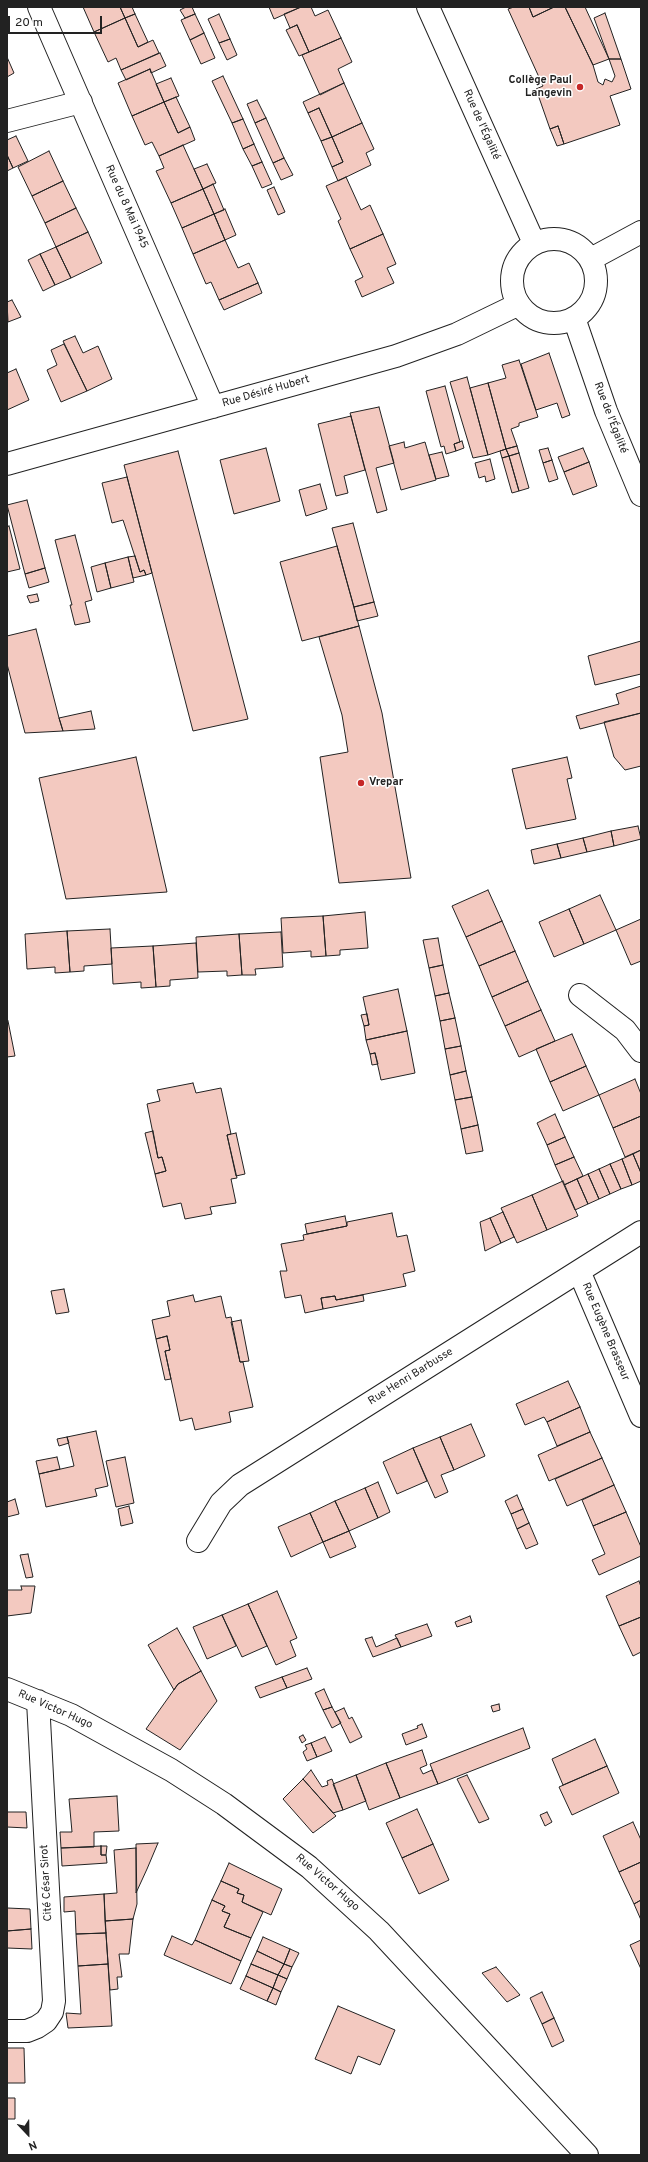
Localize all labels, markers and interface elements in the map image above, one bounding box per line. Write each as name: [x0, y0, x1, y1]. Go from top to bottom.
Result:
scale bar: [10, 8, 104, 34]
text: 20 m: [15, 15, 43, 31]
place label: Collège Paul Langevin: [509, 74, 572, 100]
marker: Collège Paul Langevin: [575, 82, 585, 92]
street label: Rue de l'Égalité: [460, 88, 502, 162]
street label: Rue du 8 Mai 1945: [102, 163, 150, 251]
street label: Rue Désiré Hubert: [221, 373, 311, 411]
street label: Rue de l'Égalité: [590, 380, 630, 456]
place label: Vrepar: [369, 776, 403, 790]
marker: Vrepar: [356, 778, 366, 788]
street label: Rue Eugène Brasseur: [578, 1281, 632, 1383]
street label: Rue Henri Barbusse: [366, 1346, 456, 1408]
street label: Rue Victor Hugo: [16, 1688, 94, 1732]
street label: Cité César Sirot: [38, 1844, 56, 1922]
street label: Rue Victor Hugo: [292, 1852, 362, 1914]
north arrow: [8, 2114, 48, 2154]
text: N: [26, 2137, 39, 2153]

